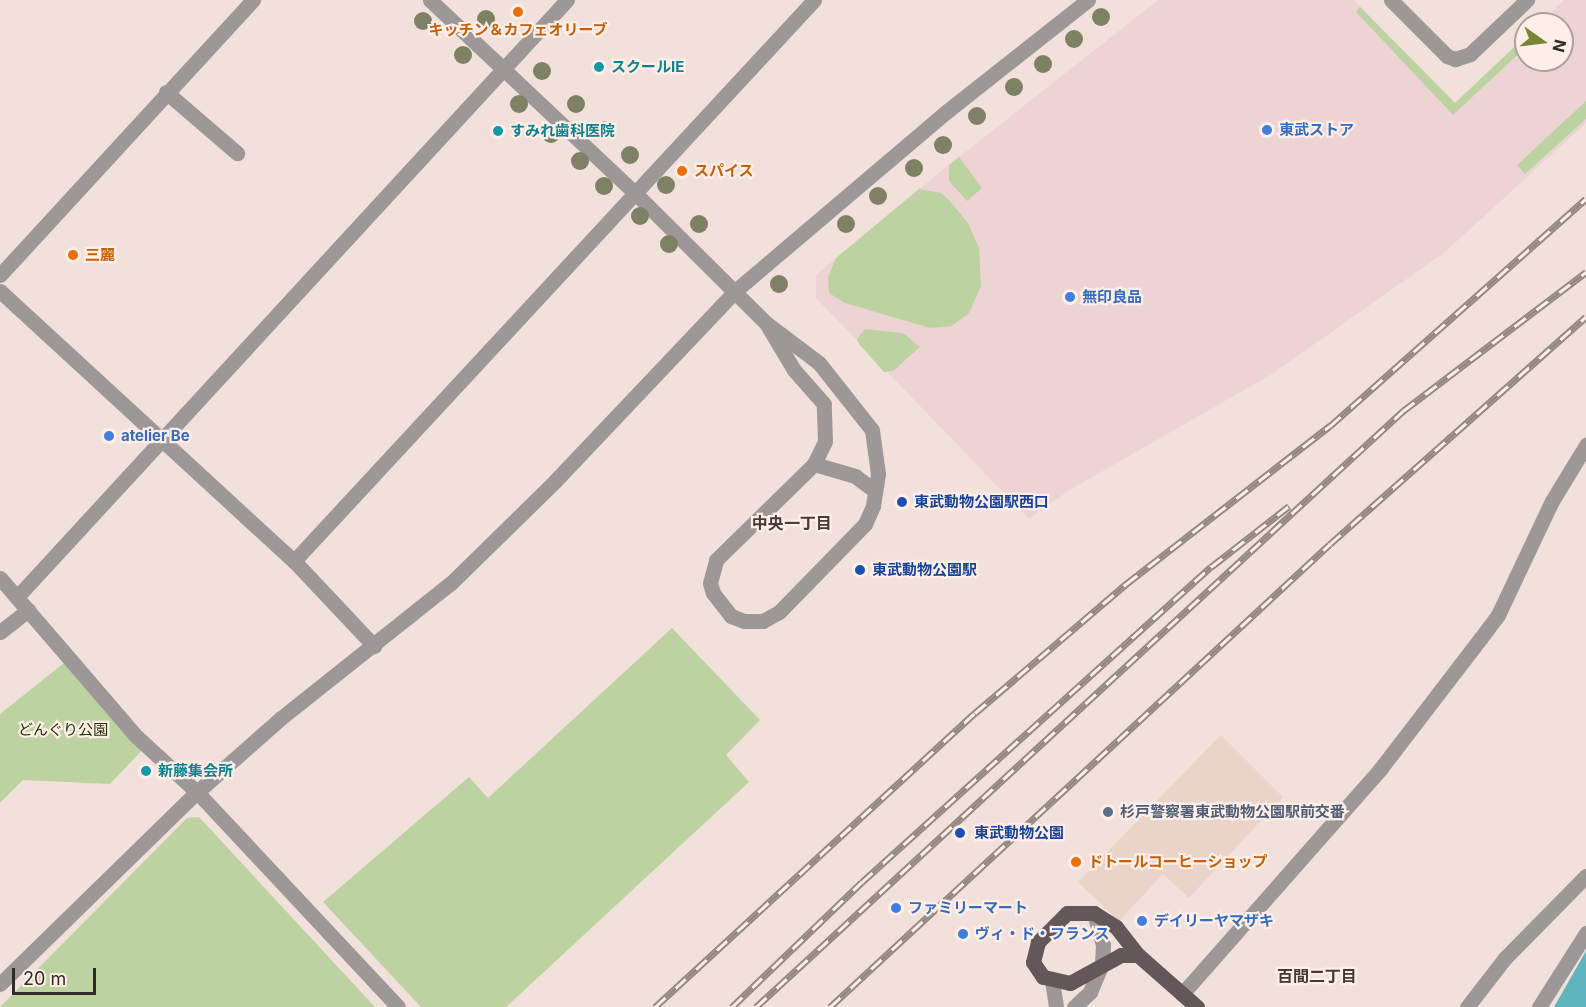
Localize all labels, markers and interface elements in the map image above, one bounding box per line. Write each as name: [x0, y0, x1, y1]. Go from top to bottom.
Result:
marker: キッチン＆カフェオリーブ: [511, 5, 525, 19]
north arrow: [1514, 12, 1574, 72]
place label: キッチン＆カフェオリーブ: [428, 21, 608, 39]
text: N: [1548, 38, 1571, 54]
place label: スクールIE: [611, 58, 684, 76]
marker: スクールIE: [592, 60, 606, 74]
place label: 東武ストア: [1279, 121, 1354, 139]
place label: すみれ歯科医院: [510, 122, 615, 140]
marker: 東武ストア: [1260, 123, 1274, 137]
marker: すみれ歯科医院: [491, 124, 505, 138]
place label: スパイス: [694, 162, 754, 180]
marker: スパイス: [675, 164, 689, 178]
place label: 三麗: [85, 246, 115, 264]
marker: 三麗: [66, 248, 80, 262]
place label: 無印良品: [1082, 288, 1142, 306]
marker: 無印良品: [1063, 290, 1077, 304]
place label: atelier Be: [121, 427, 190, 445]
marker: atelier Be: [102, 429, 116, 443]
place label: 東武動物公園駅西口: [914, 493, 1049, 511]
marker: 東武動物公園駅西口: [895, 495, 909, 509]
district label: 中央一丁目: [752, 513, 832, 533]
place label: 東武動物公園駅: [872, 561, 977, 579]
marker: 東武動物公園駅: [853, 563, 867, 577]
park label: どんぐり公園: [18, 721, 108, 739]
place label: 新藤集会所: [158, 762, 233, 780]
marker: 新藤集会所: [139, 764, 153, 778]
place label: 杉戸警察署東武動物公園駅前交番: [1120, 803, 1345, 821]
marker: 杉戸警察署東武動物公園駅前交番: [1101, 805, 1115, 819]
marker: 東武動物公園: [951, 824, 969, 842]
place label: 東武動物公園: [974, 824, 1064, 842]
place label: ドトールコーヒーショップ: [1088, 853, 1268, 871]
marker: ドトールコーヒーショップ: [1069, 855, 1083, 869]
place label: ファミリーマート: [908, 899, 1028, 917]
marker: ファミリーマート: [889, 901, 903, 915]
place label: デイリーヤマザキ: [1154, 912, 1274, 930]
marker: デイリーヤマザキ: [1135, 914, 1149, 928]
place label: ヴィ・ド・フランス: [975, 925, 1110, 943]
marker: ヴィ・ド・フランス: [956, 927, 970, 941]
scale bar: [15, 956, 99, 994]
district label: 百間二丁目: [1277, 966, 1357, 986]
text: 20 m: [23, 968, 66, 989]

